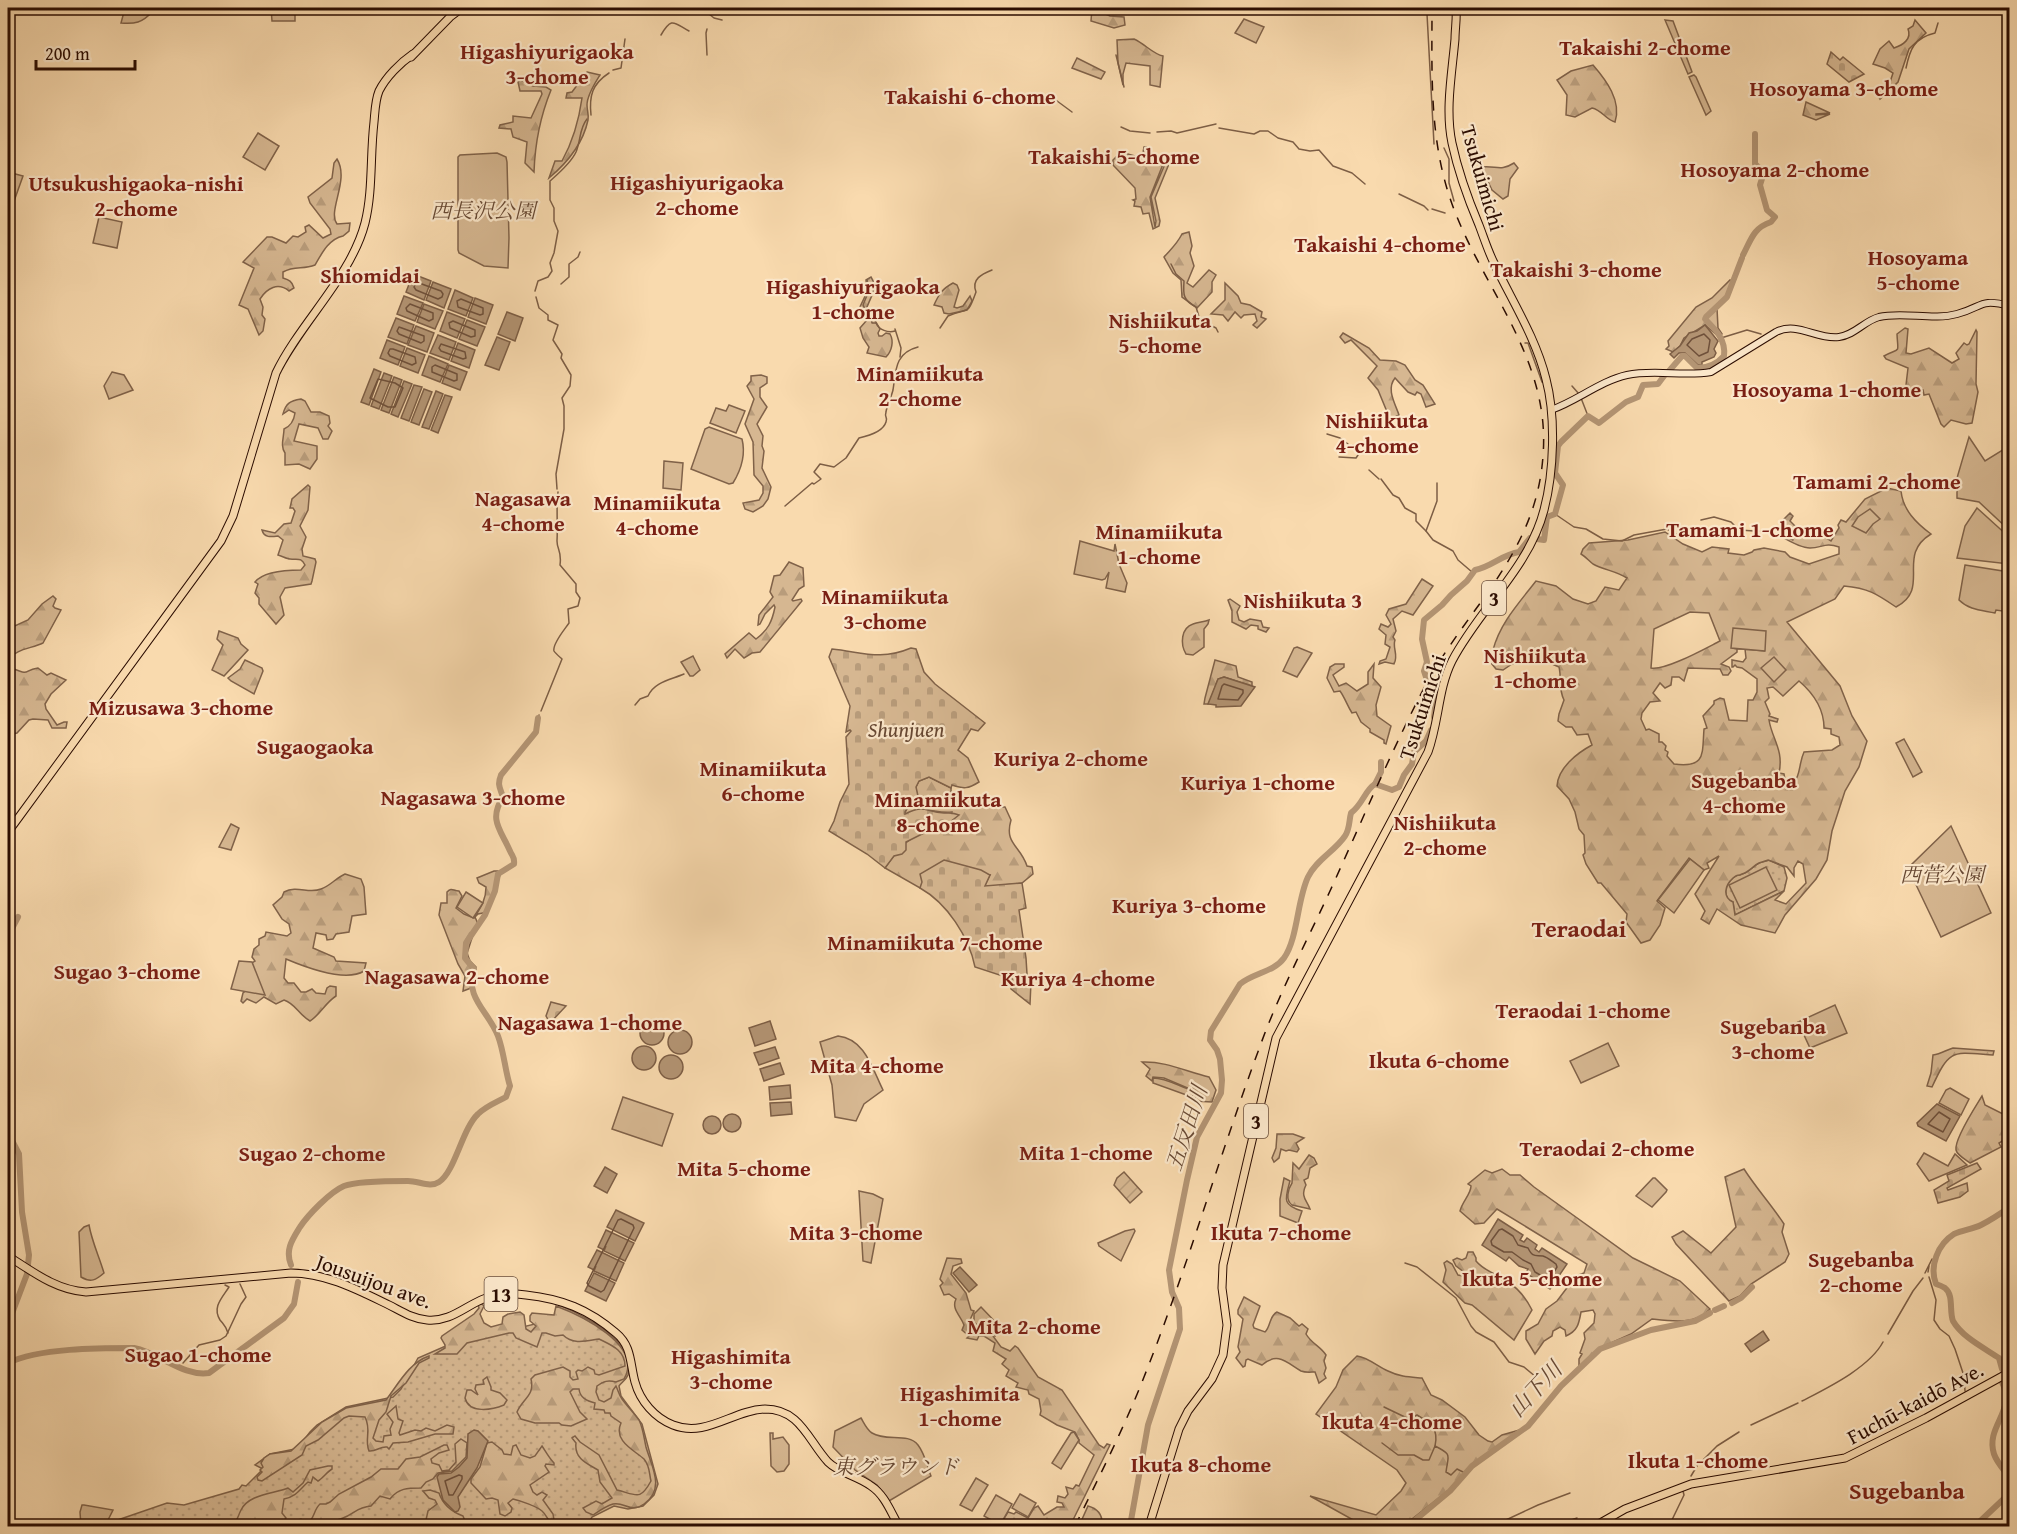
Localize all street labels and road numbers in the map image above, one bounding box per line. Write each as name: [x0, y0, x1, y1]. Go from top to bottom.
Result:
street label: Tsukuimichi: [1453, 121, 1513, 235]
road number: 3: [1482, 581, 1506, 615]
street label: Tsukuimichi: [1390, 650, 1454, 764]
road number: 3: [1244, 1104, 1268, 1138]
street label: Jousuijou ave.: [309, 1245, 436, 1316]
road number: 13: [484, 1277, 518, 1311]
street label: Fuchū-kaidō Ave.: [1841, 1354, 1989, 1452]

